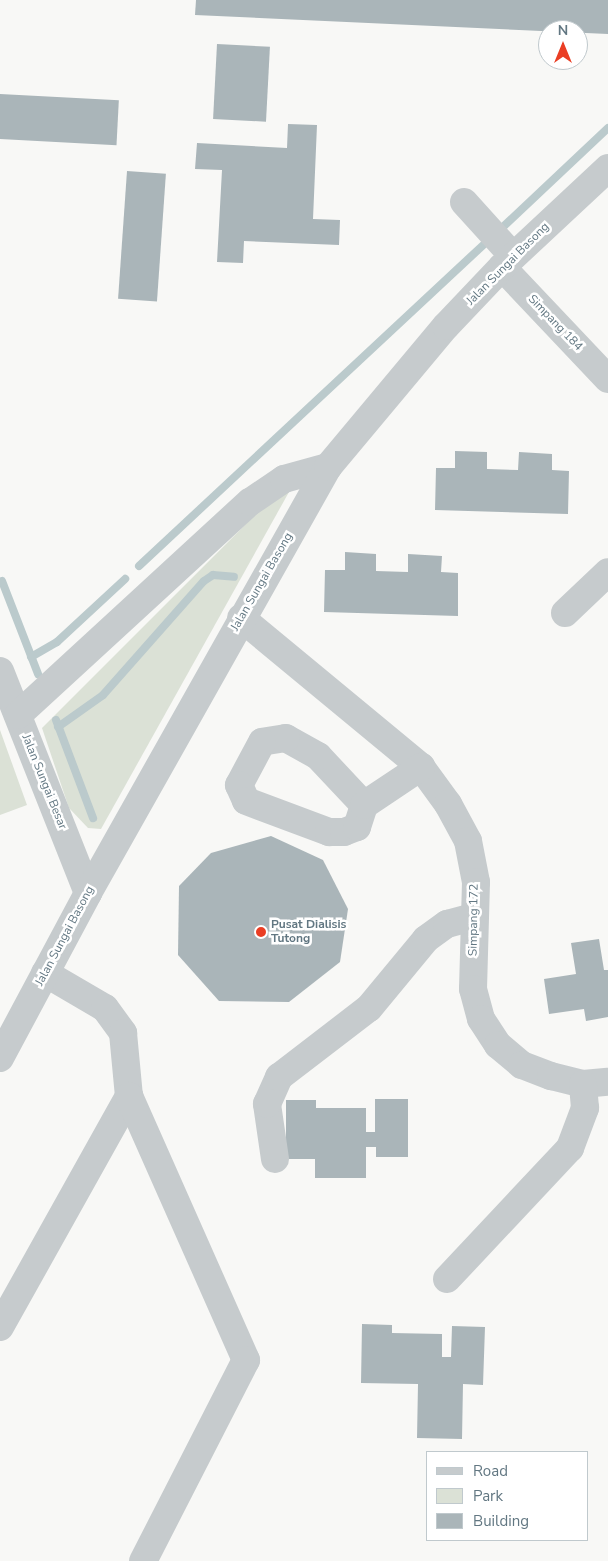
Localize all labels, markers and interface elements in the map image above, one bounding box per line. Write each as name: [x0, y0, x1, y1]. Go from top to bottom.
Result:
north arrow: [538, 20, 588, 70]
text: N: [558, 21, 568, 40]
street label: Jalan Sungai Basong: [464, 220, 552, 308]
street label: Simpang 184: [525, 292, 585, 354]
street label: Jalan Sungai Basong: [228, 530, 296, 634]
street label: Jalan Sungai Besar: [18, 732, 70, 832]
street label: Jalan Sungai Basong: [33, 884, 97, 988]
street label: Simpang 172: [466, 884, 482, 956]
place label: Pusat Dialisis Tutong: [271, 918, 346, 946]
marker: Pusat Dialisis Tutong: [255, 926, 267, 938]
legend: [426, 1451, 588, 1541]
text: Road: [473, 1461, 508, 1481]
text: Park: [473, 1486, 503, 1506]
text: Building: [473, 1511, 529, 1531]

